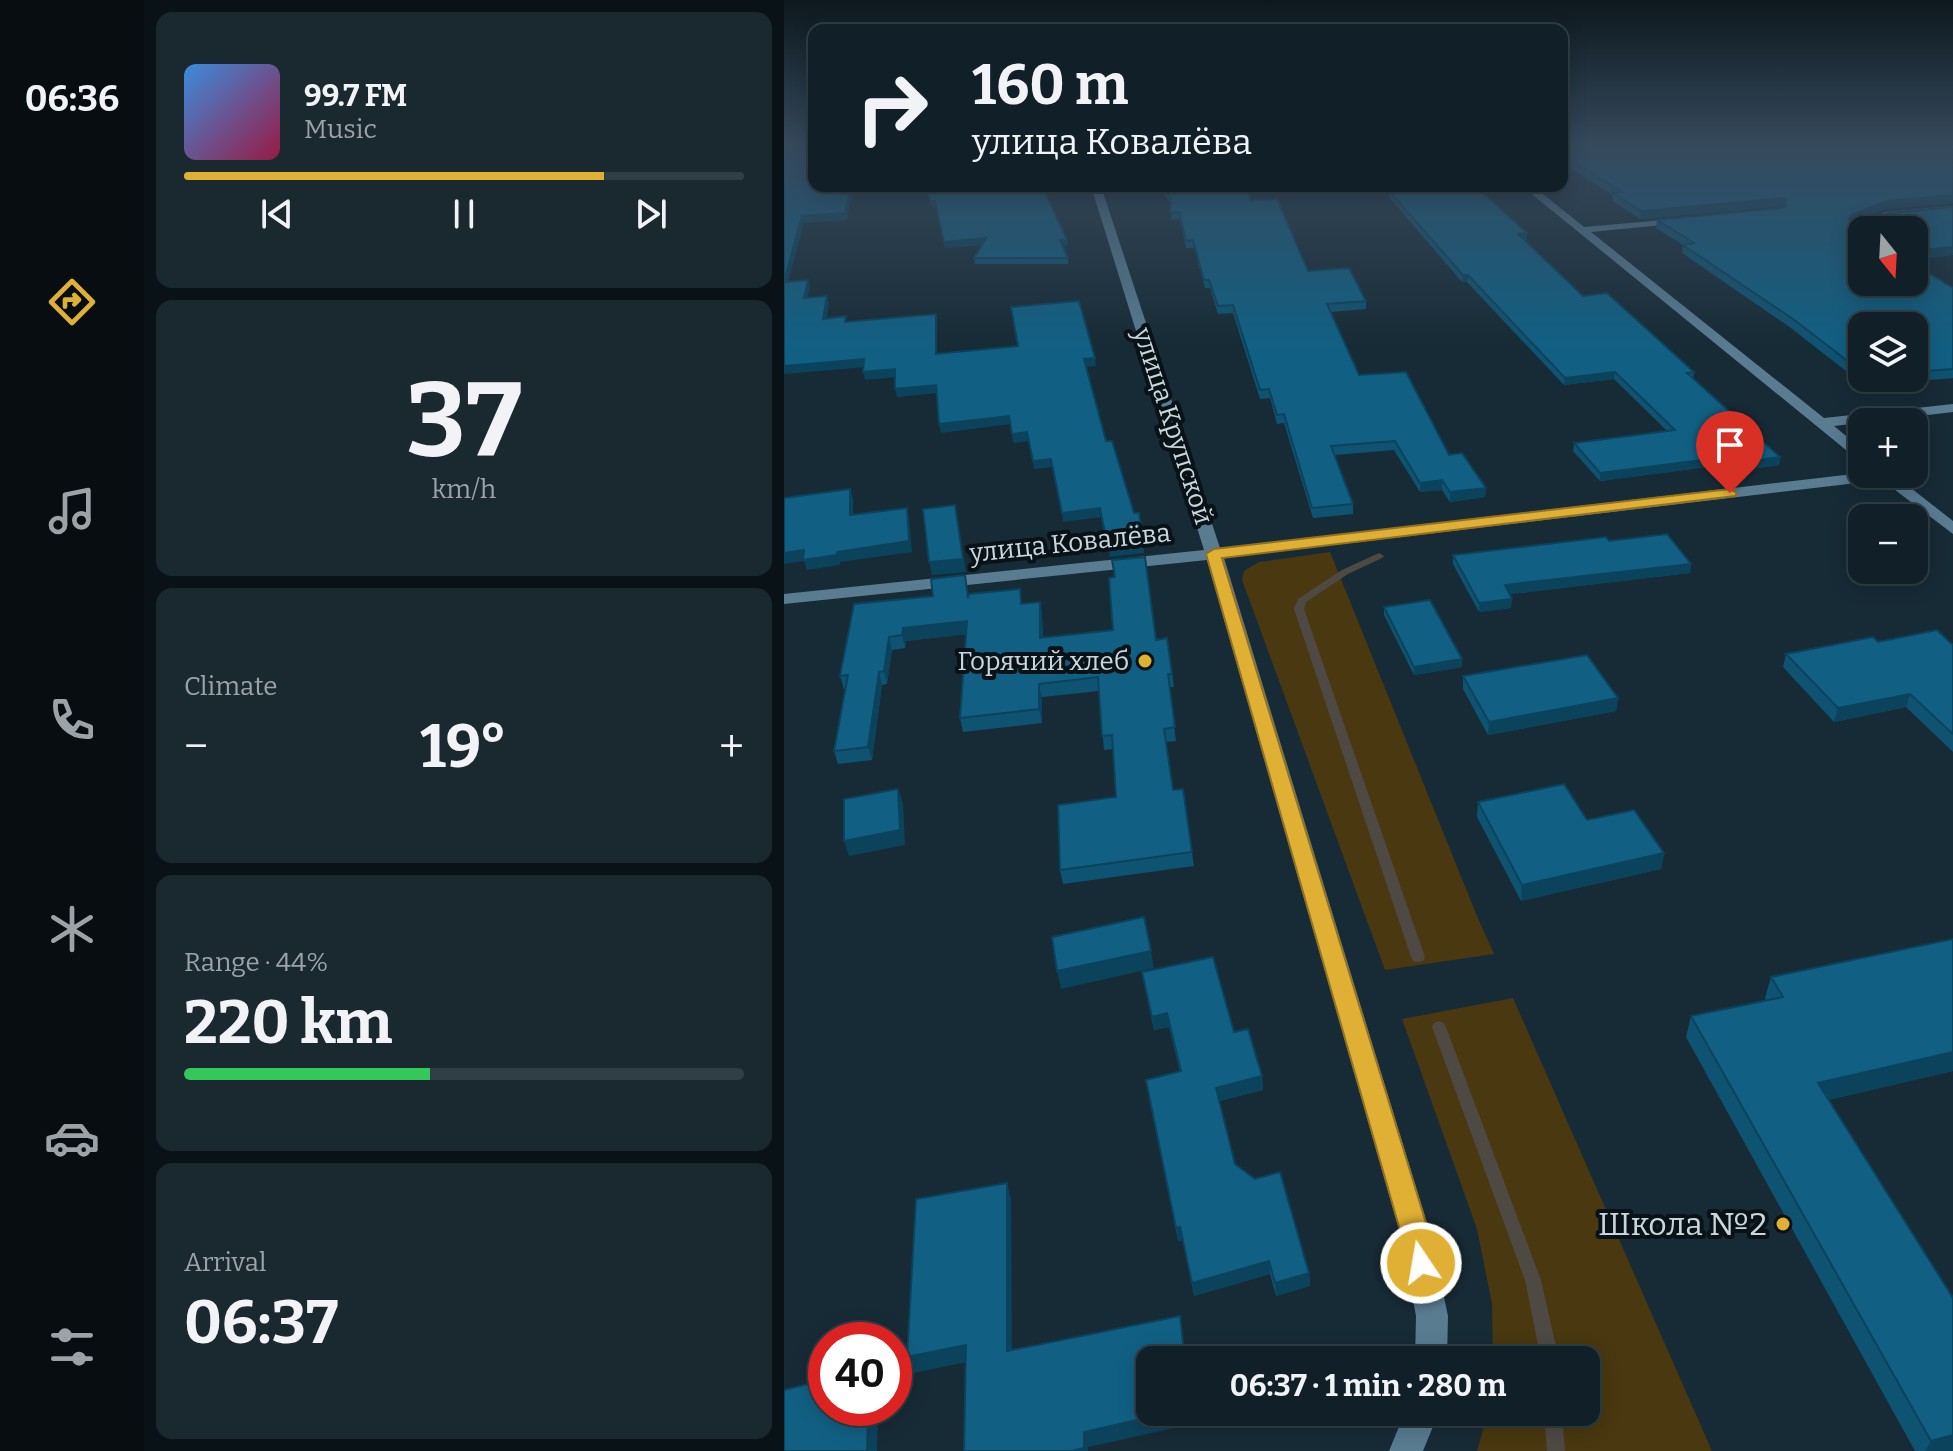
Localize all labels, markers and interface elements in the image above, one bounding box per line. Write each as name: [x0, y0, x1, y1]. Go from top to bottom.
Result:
text: 160 m: [972, 52, 1128, 119]
icon: right: [840, 56, 944, 160]
text: 06:36: [25, 77, 119, 121]
text: 99.7 FM: [304, 78, 407, 114]
text: Music: [304, 114, 377, 145]
text: улица Ковалёва: [972, 120, 1252, 164]
icon: previous: [255, 192, 299, 236]
icon: pause: [442, 192, 486, 236]
icon: next: [629, 192, 673, 236]
north arrow: [1848, 216, 1928, 296]
map controls: [1848, 216, 1928, 584]
icon: directions: [44, 274, 100, 330]
button: layers: [1848, 312, 1928, 392]
street label: улица Крупской: [1126, 323, 1219, 528]
text: 37: [406, 359, 522, 484]
button: +: [1848, 408, 1928, 488]
pin: [1696, 411, 1764, 493]
icon: arrive: [1708, 423, 1752, 467]
text: km/h: [432, 474, 496, 505]
icon: music: [44, 483, 100, 539]
button: −: [1848, 504, 1928, 584]
street label: улица Ковалёва: [967, 517, 1172, 569]
place label: Горячий хлеб: [958, 646, 1129, 677]
marker: Горячий хлеб: [1136, 652, 1154, 670]
text: Climate: [184, 671, 278, 702]
icon: phone: [44, 692, 100, 748]
text: 19°: [420, 711, 507, 783]
text: −: [184, 720, 208, 773]
text: +: [719, 720, 744, 773]
icon: climate: [44, 901, 100, 957]
text: Range · 44%: [184, 947, 328, 978]
text: 220 km: [184, 987, 393, 1059]
icon: car: [44, 1110, 100, 1166]
place label: Школа №2: [1598, 1205, 1767, 1243]
marker: Школа №2: [1774, 1215, 1792, 1233]
position arrow: [1379, 1221, 1463, 1305]
text: Arrival: [184, 1247, 266, 1278]
text: 06:37: [184, 1287, 338, 1359]
icon: filters: [44, 1319, 100, 1375]
speed limit sign: 40: [808, 1322, 912, 1426]
text: 06:37 · 1 min · 280 m: [1230, 1368, 1506, 1404]

